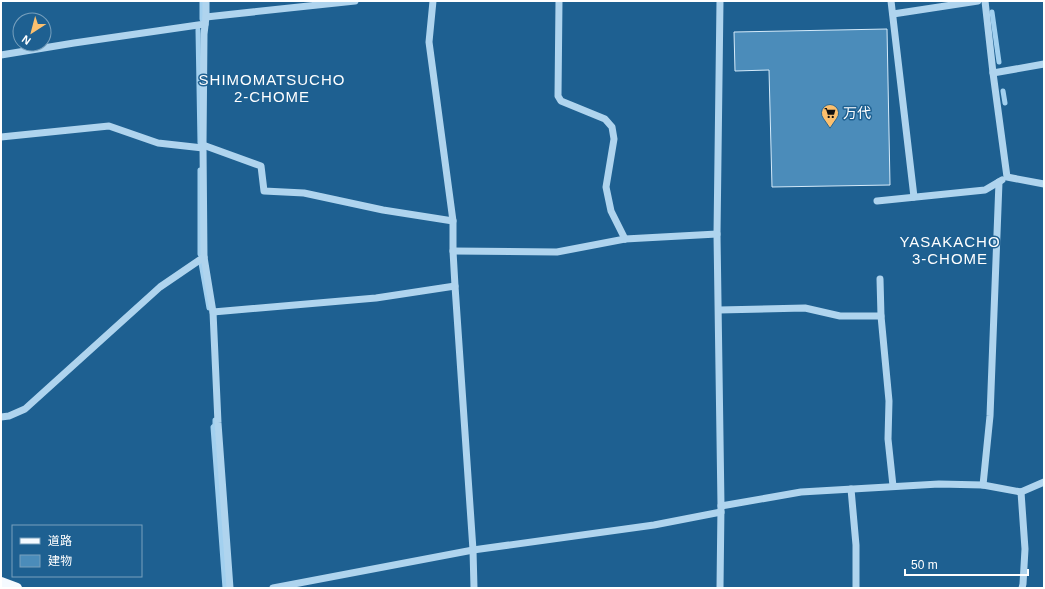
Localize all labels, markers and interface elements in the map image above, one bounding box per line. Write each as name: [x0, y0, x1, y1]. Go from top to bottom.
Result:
north arrow: [12, 12, 52, 52]
text: N: [19, 33, 33, 47]
district label: SHIMOMATSUCHO 2-CHOME: [199, 71, 345, 105]
supermarket icon: 万代: [820, 103, 840, 128]
place label: 万代: [843, 105, 871, 121]
district label: YASAKACHO 3-CHOME: [899, 233, 1001, 267]
legend: [12, 525, 142, 577]
text: 道路: [48, 534, 72, 548]
scale bar: [905, 551, 1028, 577]
text: 建物: [48, 554, 72, 568]
text: 50 m: [911, 558, 938, 572]

